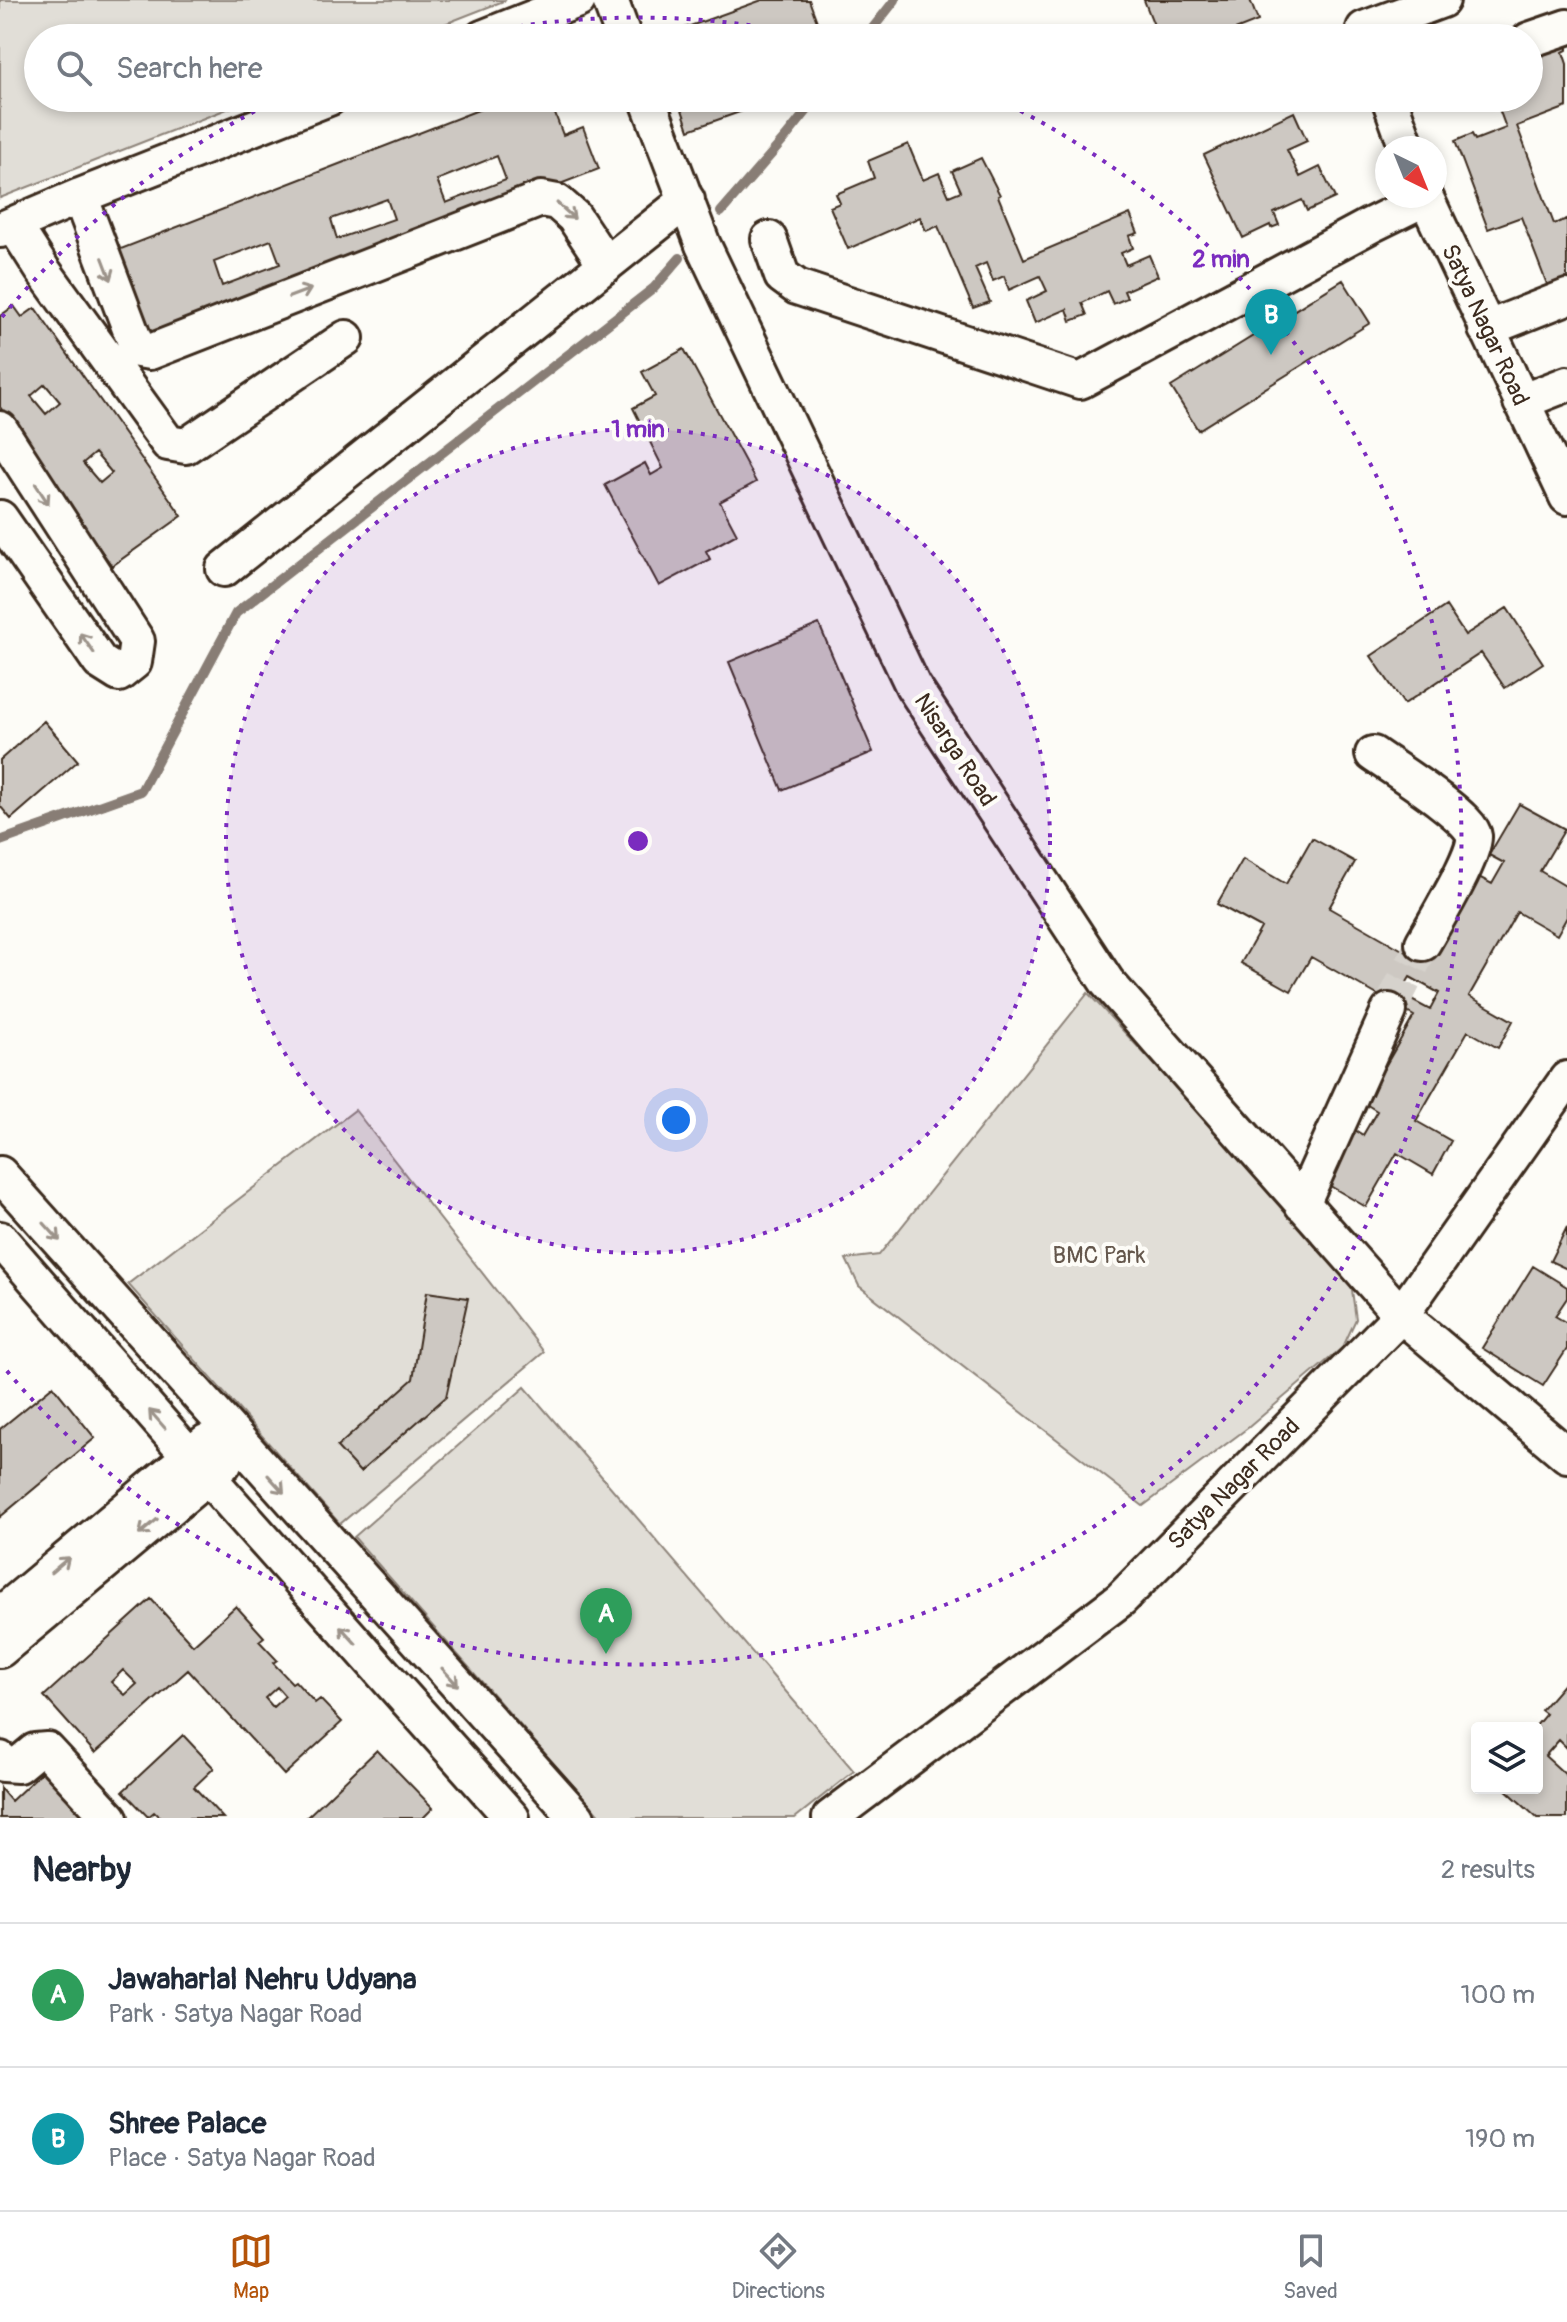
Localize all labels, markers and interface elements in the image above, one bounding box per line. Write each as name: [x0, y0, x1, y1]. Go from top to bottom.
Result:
search box: [24, 24, 1543, 112]
icon: search: [52, 46, 96, 90]
text: Search here: [116, 50, 263, 87]
north arrow: [1375, 136, 1447, 208]
one-way arrow: [555, 201, 576, 220]
street label: Satya Nagar Road: [1435, 240, 1535, 410]
text: 2 min: [1192, 245, 1250, 274]
one-way arrow: [101, 256, 115, 281]
one-way arrow: [287, 285, 312, 300]
pin: B: [1245, 289, 1297, 355]
text: 1 min: [611, 415, 665, 444]
one-way arrow: [34, 483, 51, 505]
one-way arrow: [79, 633, 95, 655]
street label: Nisarga Road: [908, 688, 1002, 812]
centre of rings: [624, 827, 652, 855]
your location: [656, 1100, 696, 1140]
one-way arrow: [43, 1221, 61, 1241]
park label: BMC Park: [1053, 1241, 1145, 1270]
one-way arrow: [148, 1409, 166, 1429]
street label: Satya Nagar Road: [1162, 1412, 1306, 1556]
one-way arrow: [267, 1474, 285, 1494]
one-way arrow: [139, 1518, 159, 1536]
one-way arrow: [49, 1556, 69, 1574]
pin: A: [580, 1588, 632, 1654]
one-way arrow: [340, 1625, 358, 1645]
one-way arrow: [441, 1667, 459, 1687]
map controls: [1471, 1722, 1543, 1794]
button: layers: [1471, 1722, 1543, 1794]
text: Nearby: [32, 1849, 131, 1892]
text: 2 results: [1441, 1854, 1535, 1886]
text: Jawaharlal Nehru Udyana: [108, 1961, 417, 1998]
text: A: [50, 1979, 66, 2011]
text: 100 m: [1461, 1979, 1535, 2011]
text: Park · Satya Nagar Road: [108, 1998, 363, 2030]
text: Shree Palace: [108, 2105, 266, 2142]
text: B: [51, 2123, 65, 2155]
text: 190 m: [1465, 2123, 1535, 2155]
text: Place · Satya Nagar Road: [108, 2142, 376, 2174]
tab: Map: [229, 2229, 273, 2305]
tab: Directions: [732, 2229, 825, 2305]
tab: Saved: [1283, 2229, 1338, 2305]

